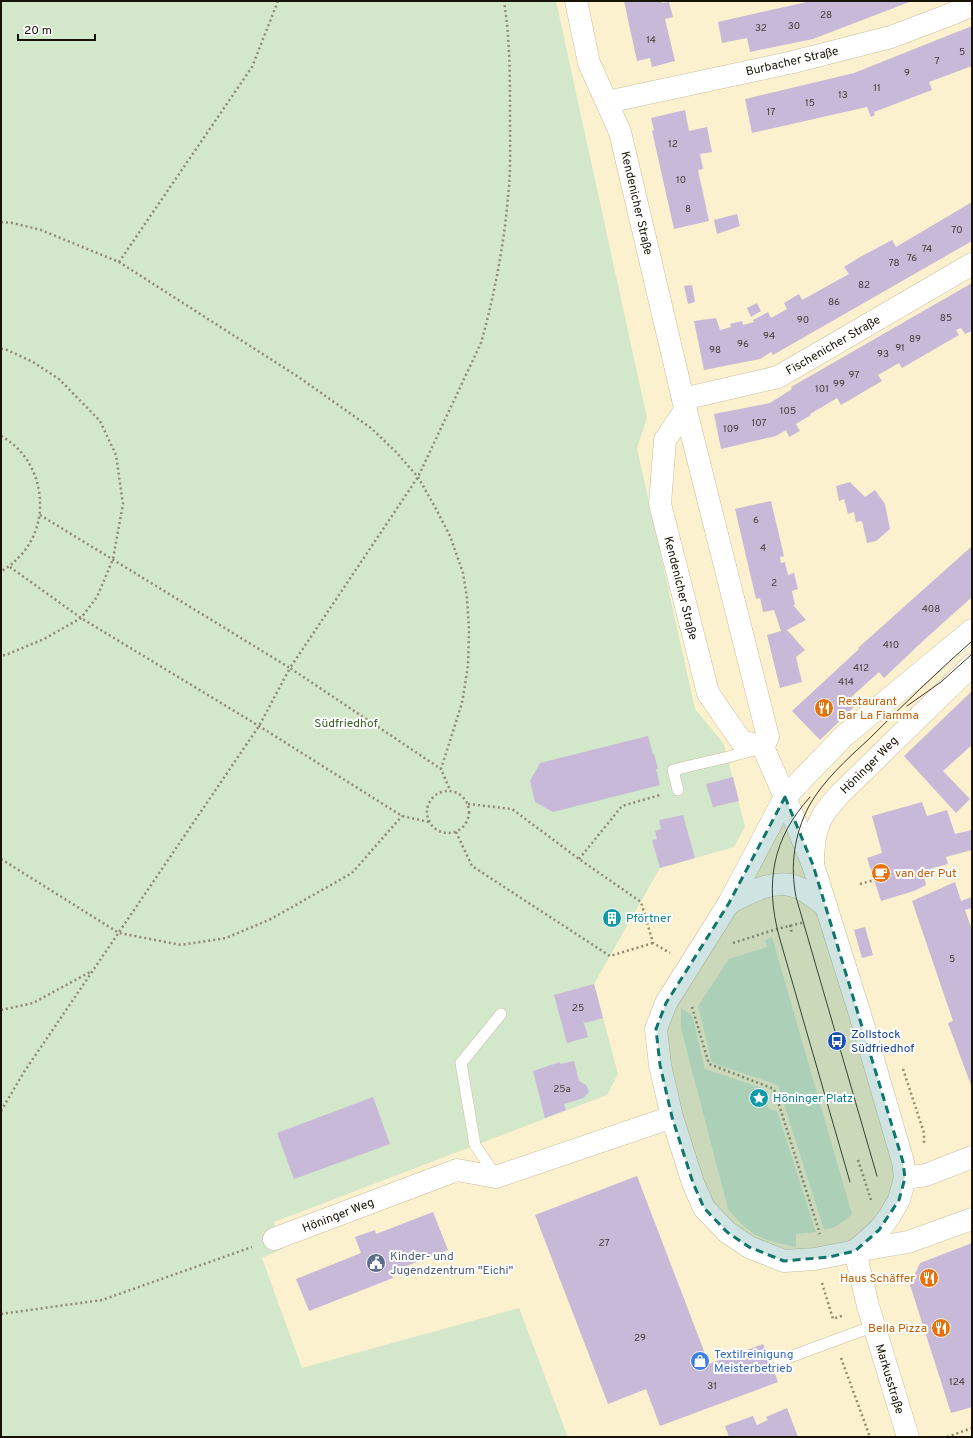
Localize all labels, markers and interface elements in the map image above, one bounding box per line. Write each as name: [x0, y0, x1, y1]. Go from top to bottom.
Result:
house number: 28: [820, 9, 832, 22]
scale bar: [18, 16, 95, 42]
house number: 30: [788, 20, 800, 33]
house number: 32: [755, 22, 767, 35]
text: 20 m: [24, 23, 52, 39]
house number: 14: [646, 34, 656, 47]
street label: Burbacher Straße: [744, 44, 840, 80]
house number: 5: [959, 46, 965, 59]
house number: 7: [934, 55, 940, 68]
house number: 9: [904, 67, 910, 80]
house number: 11: [873, 82, 881, 95]
house number: 13: [838, 89, 848, 102]
house number: 15: [805, 97, 815, 110]
house number: 17: [767, 106, 775, 119]
house number: 12: [668, 138, 678, 151]
street label: Kendenicher Straße: [616, 150, 656, 257]
house number: 10: [676, 174, 686, 187]
house number: 8: [685, 203, 691, 216]
house number: 70: [951, 224, 963, 237]
house number: 74: [922, 243, 932, 256]
house number: 76: [907, 252, 917, 265]
house number: 78: [888, 257, 900, 270]
house number: 82: [858, 279, 870, 292]
house number: 86: [828, 296, 840, 309]
street label: Fischenicher Straße: [783, 312, 884, 379]
house number: 85: [940, 312, 952, 325]
house number: 90: [797, 314, 809, 327]
house number: 94: [763, 330, 775, 343]
house number: 89: [909, 333, 921, 346]
house number: 96: [737, 338, 749, 351]
house number: 91: [895, 342, 905, 355]
house number: 98: [709, 344, 721, 357]
house number: 93: [877, 348, 889, 361]
house number: 97: [849, 369, 859, 382]
house number: 99: [833, 378, 845, 391]
house number: 101: [815, 383, 829, 396]
house number: 105: [780, 405, 796, 418]
house number: 107: [751, 417, 767, 430]
house number: 109: [723, 423, 739, 436]
house number: 6: [753, 514, 759, 527]
street label: Kendenicher Straße: [659, 535, 701, 642]
house number: 4: [760, 542, 766, 555]
house number: 2: [771, 577, 777, 590]
house number: 408: [922, 603, 940, 616]
house number: 410: [883, 639, 899, 652]
house number: 412: [853, 662, 869, 675]
house number: 414: [838, 676, 854, 689]
place label: Restaurant Bar La Fiamma: [838, 694, 919, 724]
restaurant icon: Restaurant Bar La Fiamma: [813, 697, 835, 719]
park label: Südfriedhof: [314, 716, 378, 732]
street label: Höninger Weg: [837, 733, 902, 798]
cafe icon: van der Put: [870, 862, 892, 884]
place label: van der Put: [895, 866, 956, 882]
building icon: Pförtner: [601, 907, 623, 929]
place label: Pförtner: [626, 911, 672, 927]
house number: 5: [949, 953, 955, 966]
house number: 25: [572, 1002, 584, 1015]
place label: Zollstock Südfriedhof: [851, 1027, 914, 1057]
bus stop icon: Zollstock Südfriedhof: [826, 1030, 848, 1052]
house number: 25a: [553, 1083, 571, 1096]
place icon: Höninger Platz: [748, 1087, 770, 1109]
place label: Höninger Platz: [773, 1091, 853, 1107]
street label: Höninger Weg: [300, 1195, 377, 1237]
house number: 27: [598, 1237, 610, 1250]
place label: Kinder- und Jugendzentrum "Eichi": [390, 1249, 514, 1279]
public building icon: Kinder- und Jugendzentrum "Eichi": [365, 1252, 387, 1274]
restaurant icon: Haus Schäffer: [918, 1267, 940, 1289]
place label: Haus Schäffer: [840, 1271, 915, 1287]
restaurant icon: Bella Pizza: [930, 1317, 952, 1339]
place label: Bella Pizza: [868, 1321, 927, 1337]
house number: 29: [634, 1332, 646, 1345]
street label: Markusstraße: [871, 1342, 907, 1416]
place label: Textilreinigung Meisterbetrieb: [714, 1347, 794, 1377]
shop icon: Textilreinigung Meisterbetrieb: [689, 1350, 711, 1372]
house number: 124: [949, 1376, 965, 1389]
house number: 31: [707, 1380, 717, 1393]

